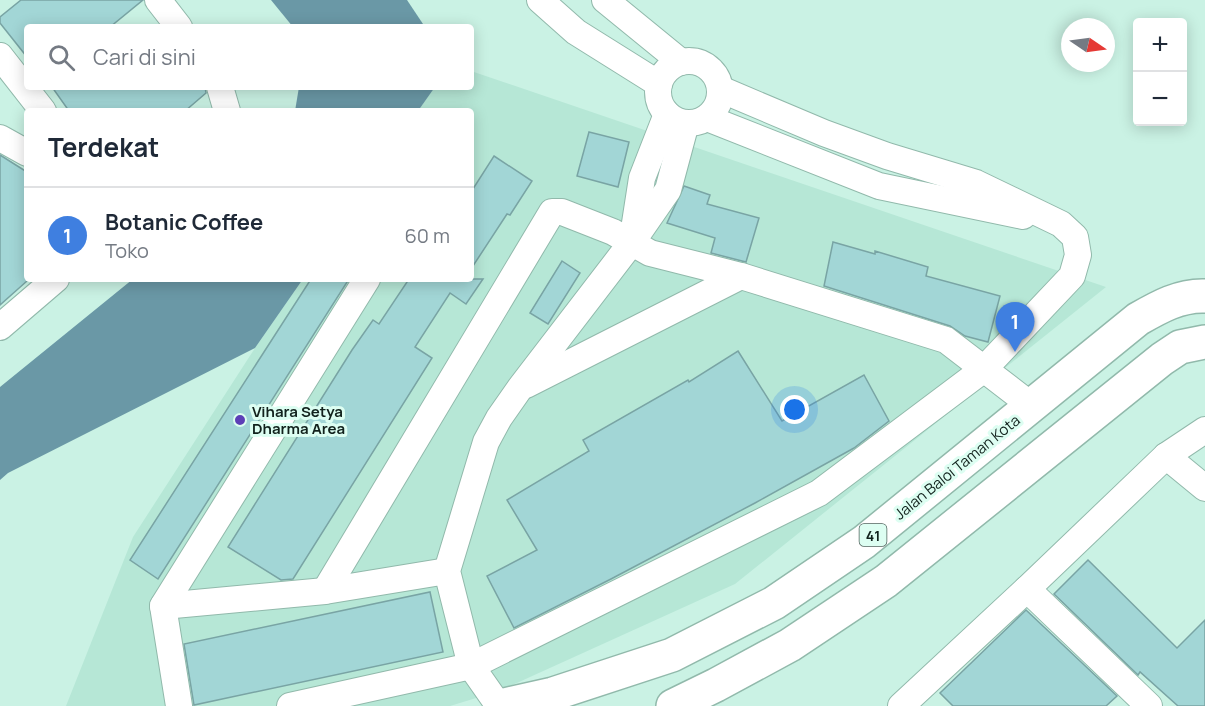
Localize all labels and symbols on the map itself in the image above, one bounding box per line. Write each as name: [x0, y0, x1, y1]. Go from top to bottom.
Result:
north arrow: [1061, 18, 1115, 72]
pin: 1: [996, 302, 1034, 352]
your location: [780, 395, 809, 424]
place label: Vihara Setya Dharma Area: [252, 401, 345, 439]
street label: Jalan Baloi Taman Kota: [890, 410, 1024, 524]
marker: Vihara Setya Dharma Area: [233, 413, 247, 427]
road number: 41: [860, 524, 886, 546]

